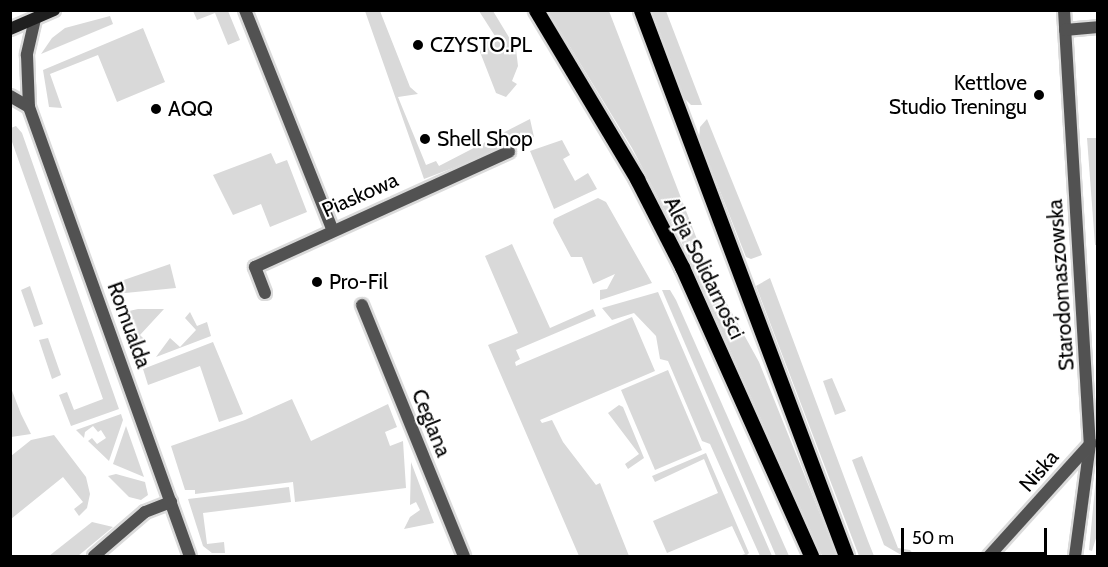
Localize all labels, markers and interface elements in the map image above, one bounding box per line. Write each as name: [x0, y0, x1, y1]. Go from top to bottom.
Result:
place label: CZYSTO.PL: [430, 32, 532, 58]
marker: CZYSTO.PL: [411, 38, 425, 52]
place label: Kettlove Studio Treningu: [889, 70, 1027, 120]
marker: Kettlove Studio Treningu: [1032, 88, 1046, 102]
place label: AQQ: [168, 96, 213, 122]
marker: AQQ: [149, 102, 163, 116]
place label: Shell Shop: [437, 126, 533, 152]
marker: Shell Shop: [418, 132, 432, 146]
street label: Piaskowa: [318, 167, 402, 223]
street label: Aleja Solidarności: [659, 193, 749, 343]
street label: Starodomaszowska: [1042, 198, 1080, 372]
place label: Pro-Fil: [329, 269, 388, 295]
marker: Pro-Fil: [310, 275, 324, 289]
street label: Romualda: [102, 278, 156, 372]
street label: Ceglana: [406, 386, 456, 460]
street label: Niska: [1014, 445, 1064, 497]
scale bar: [904, 516, 1050, 554]
text: 50 m: [912, 527, 954, 549]

